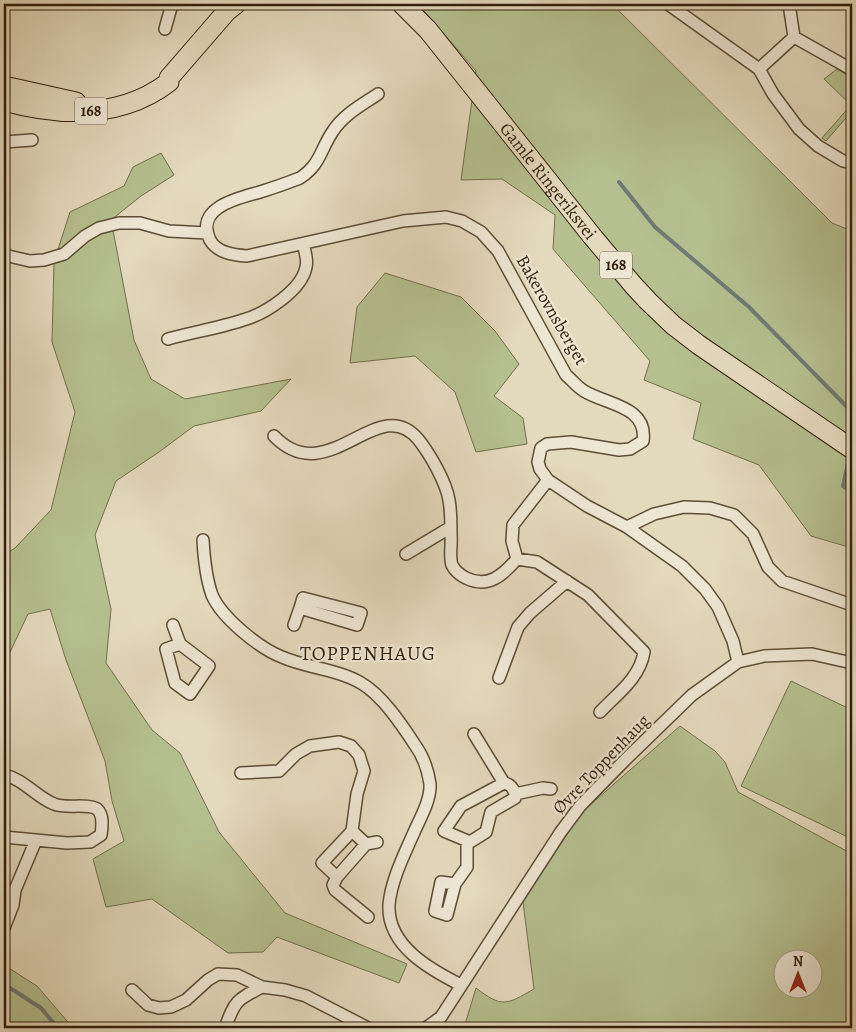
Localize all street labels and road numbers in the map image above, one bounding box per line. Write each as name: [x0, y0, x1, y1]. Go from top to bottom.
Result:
road number: 168: [75, 98, 107, 124]
street label: Gamle Ringeriksvei: [494, 118, 602, 245]
street label: Bakerovnsberget: [511, 251, 593, 369]
road number: 168: [600, 252, 632, 278]
street label: Øvre Toppenhaug: [547, 709, 655, 819]

